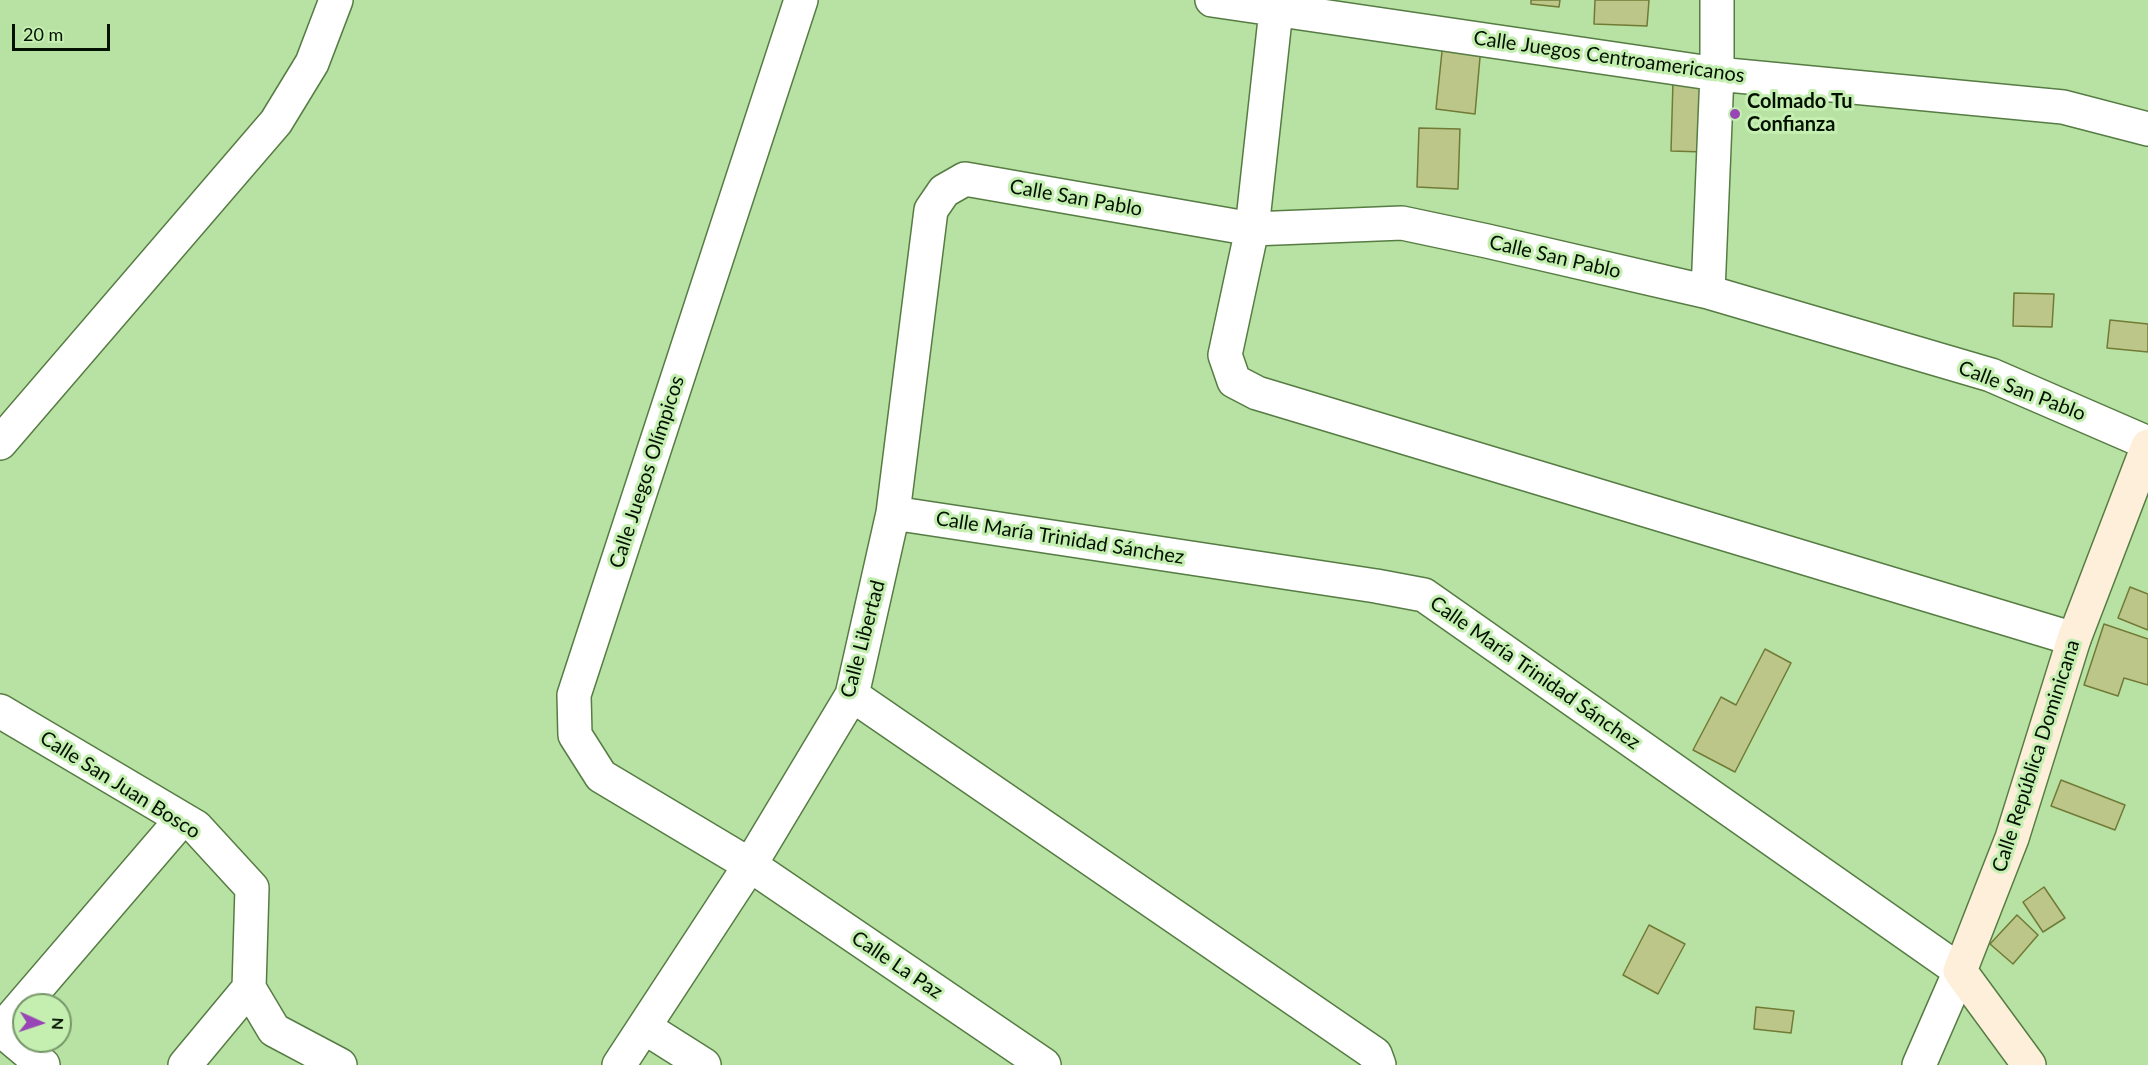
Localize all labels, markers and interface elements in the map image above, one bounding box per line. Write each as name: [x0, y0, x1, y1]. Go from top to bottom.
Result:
scale bar: [15, 12, 112, 50]
text: 20 m: [23, 23, 63, 45]
street label: Calle Juegos Centroamericanos: [1472, 26, 1746, 88]
place label: Colmado Tu Confianza: [1747, 90, 1852, 137]
marker: Colmado Tu Confianza: [1728, 107, 1742, 121]
street label: Calle San Pablo: [1008, 175, 1144, 221]
street label: Calle San Pablo: [1487, 230, 1623, 284]
street label: Calle San Pablo: [1955, 356, 2089, 426]
street label: Calle Juegos Olímpicos: [605, 373, 689, 571]
street label: Calle María Trinidad Sánchez: [934, 507, 1186, 569]
street label: Calle Libertad: [836, 578, 890, 700]
street label: Calle María Trinidad Sánchez: [1425, 591, 1645, 755]
street label: Calle República Dominicana: [1987, 637, 2085, 875]
street label: Calle San Juan Bosco: [35, 726, 205, 844]
street label: Calle La Paz: [847, 926, 947, 1004]
north arrow: [12, 993, 72, 1053]
text: N: [49, 1017, 68, 1031]

